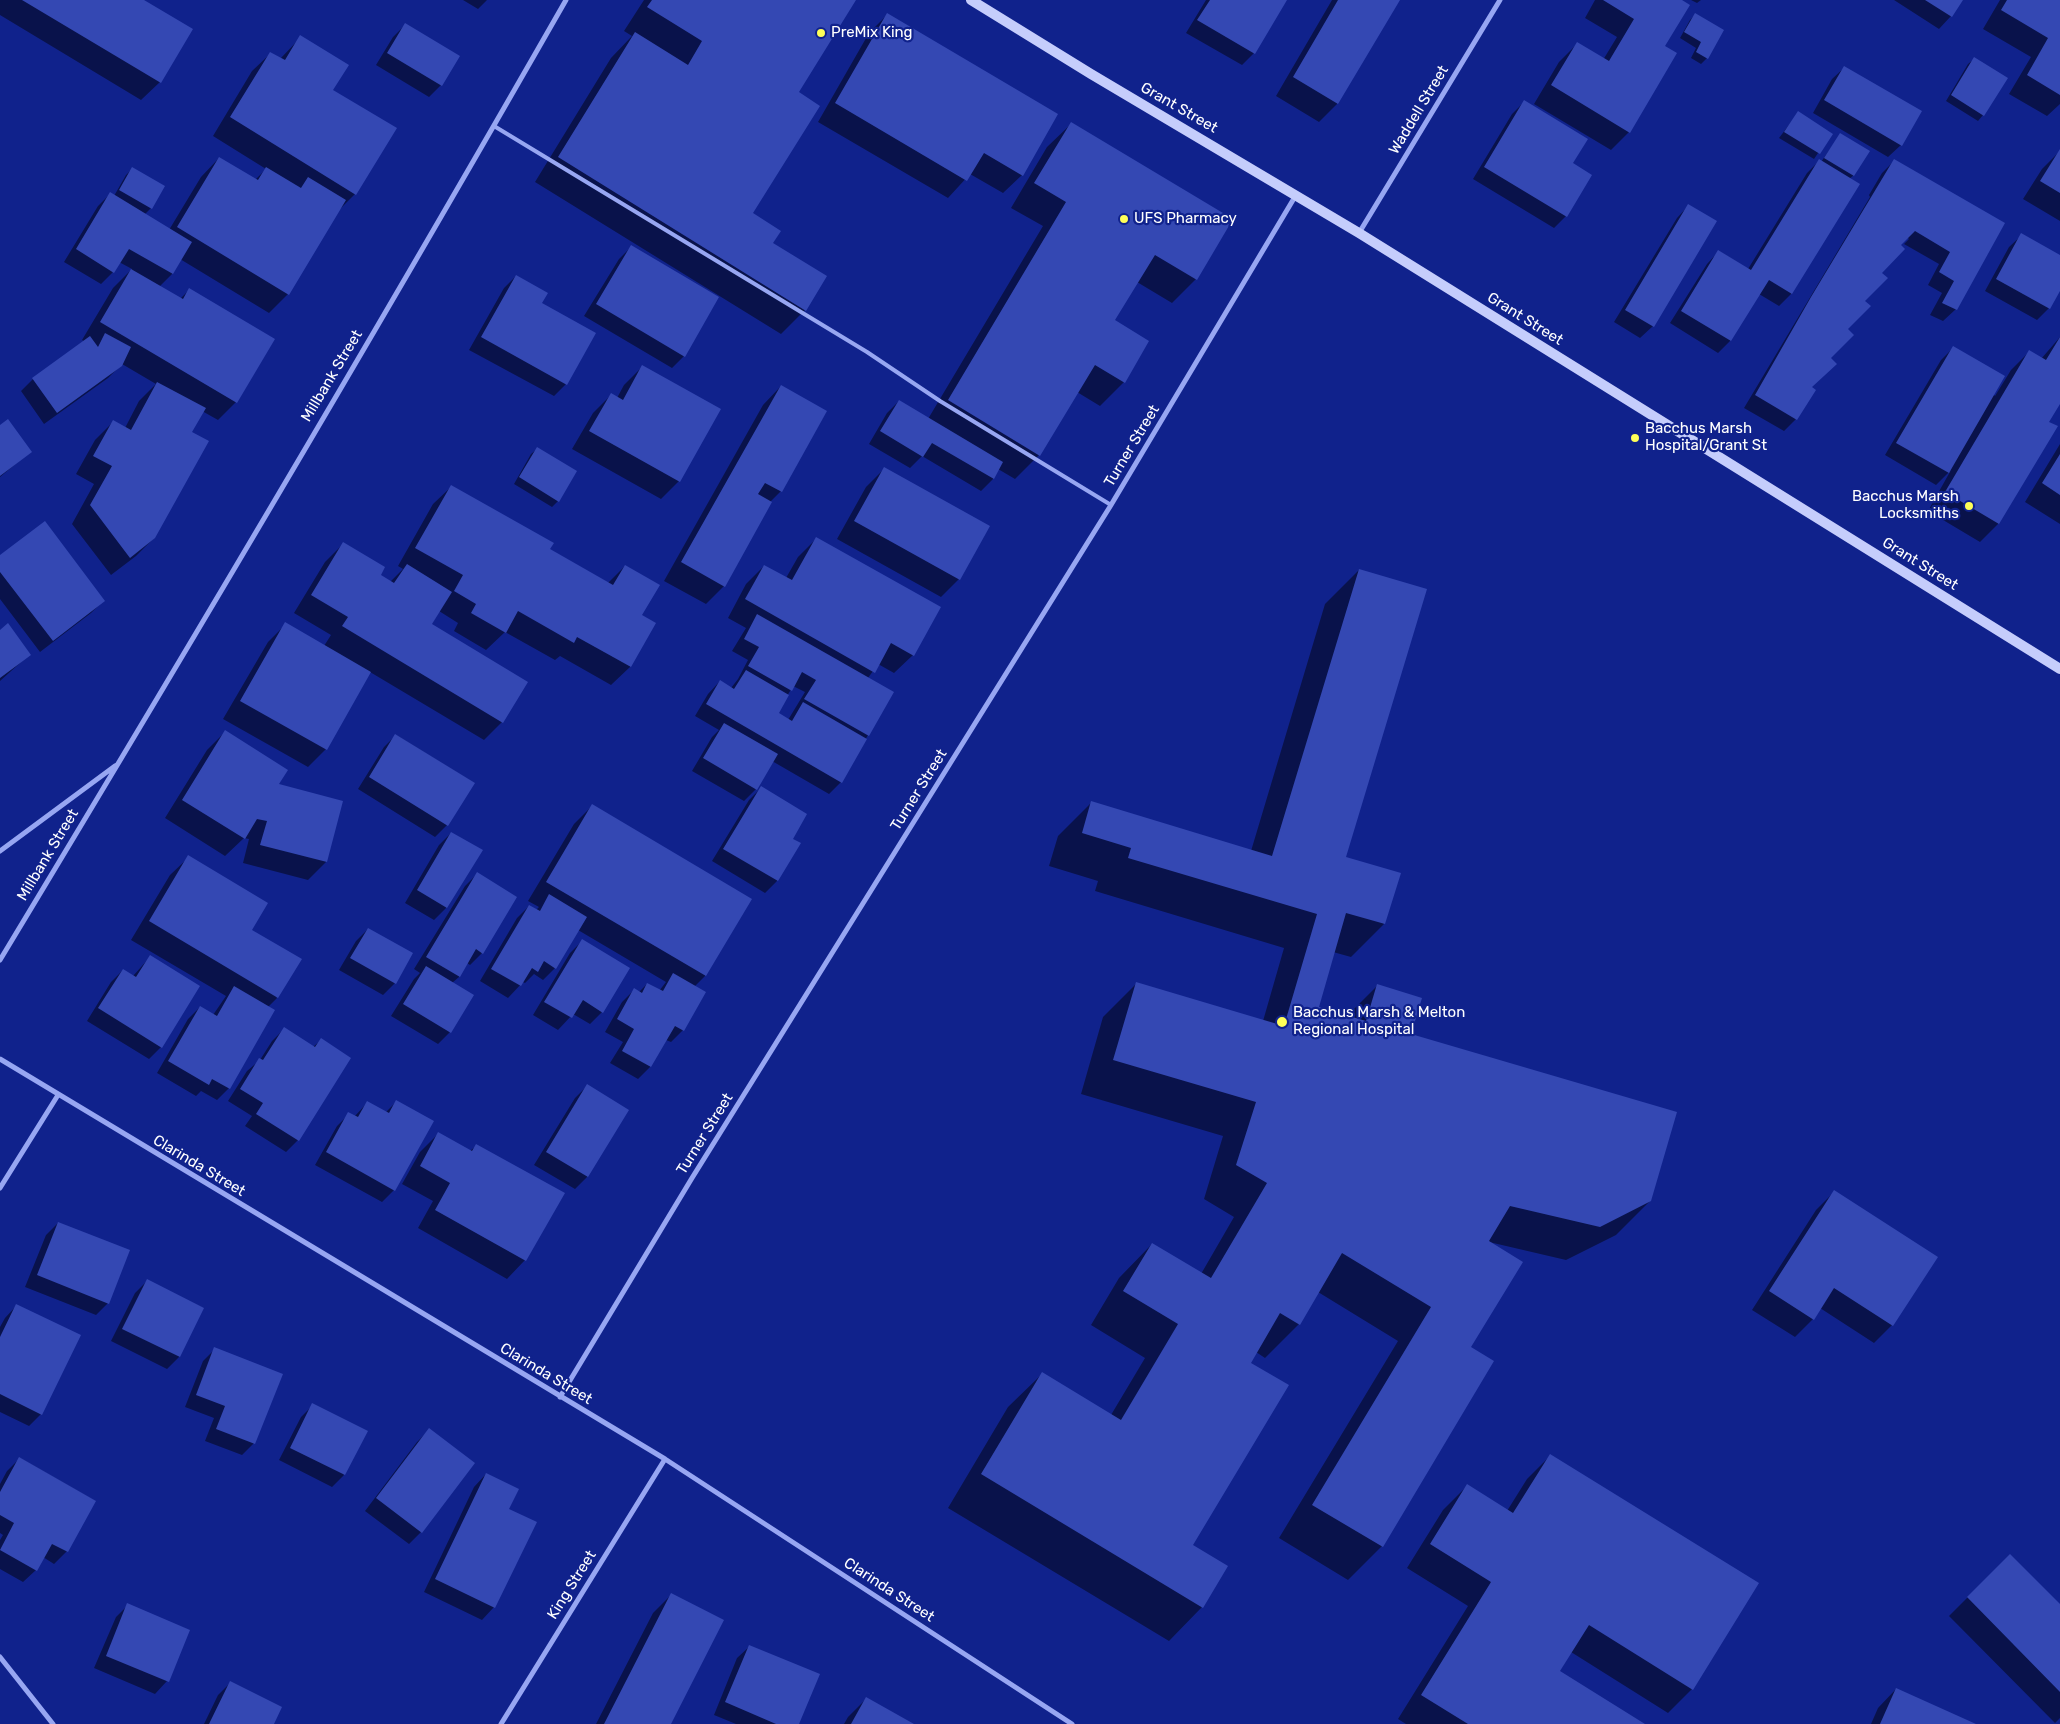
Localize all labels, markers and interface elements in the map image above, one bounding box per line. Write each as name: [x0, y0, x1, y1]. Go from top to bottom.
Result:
place label: PreMix King: [831, 24, 913, 42]
marker: PreMix King: [815, 27, 827, 39]
street label: Waddell Street: [1385, 62, 1453, 158]
street label: Grant Street: [1137, 79, 1221, 137]
place label: UFS Pharmacy: [1134, 210, 1237, 228]
marker: UFS Pharmacy: [1118, 213, 1130, 225]
street label: Grant Street: [1484, 289, 1566, 349]
street label: Millbank Street: [298, 327, 366, 425]
street label: Turner Street: [1100, 402, 1164, 490]
place label: Bacchus Marsh Hospital/Grant St: [1645, 420, 1767, 455]
marker: Bacchus Marsh Hospital/Grant St: [1629, 432, 1641, 444]
place label: Bacchus Marsh Locksmiths: [1852, 488, 1959, 523]
marker: Bacchus Marsh Locksmiths: [1963, 500, 1975, 512]
street label: Grant Street: [1879, 534, 1961, 594]
street label: Turner Street: [887, 746, 951, 834]
street label: Millbank Street: [14, 806, 82, 904]
place label: Bacchus Marsh & Melton Regional Hospital: [1293, 1004, 1465, 1039]
marker: Bacchus Marsh & Melton Regional Hospital: [1275, 1015, 1289, 1029]
street label: Turner Street: [673, 1090, 737, 1178]
street label: Clarinda Street: [150, 1131, 248, 1201]
street label: Clarinda Street: [497, 1339, 595, 1409]
street label: King Street: [544, 1547, 600, 1623]
street label: Clarinda Street: [840, 1554, 938, 1626]

